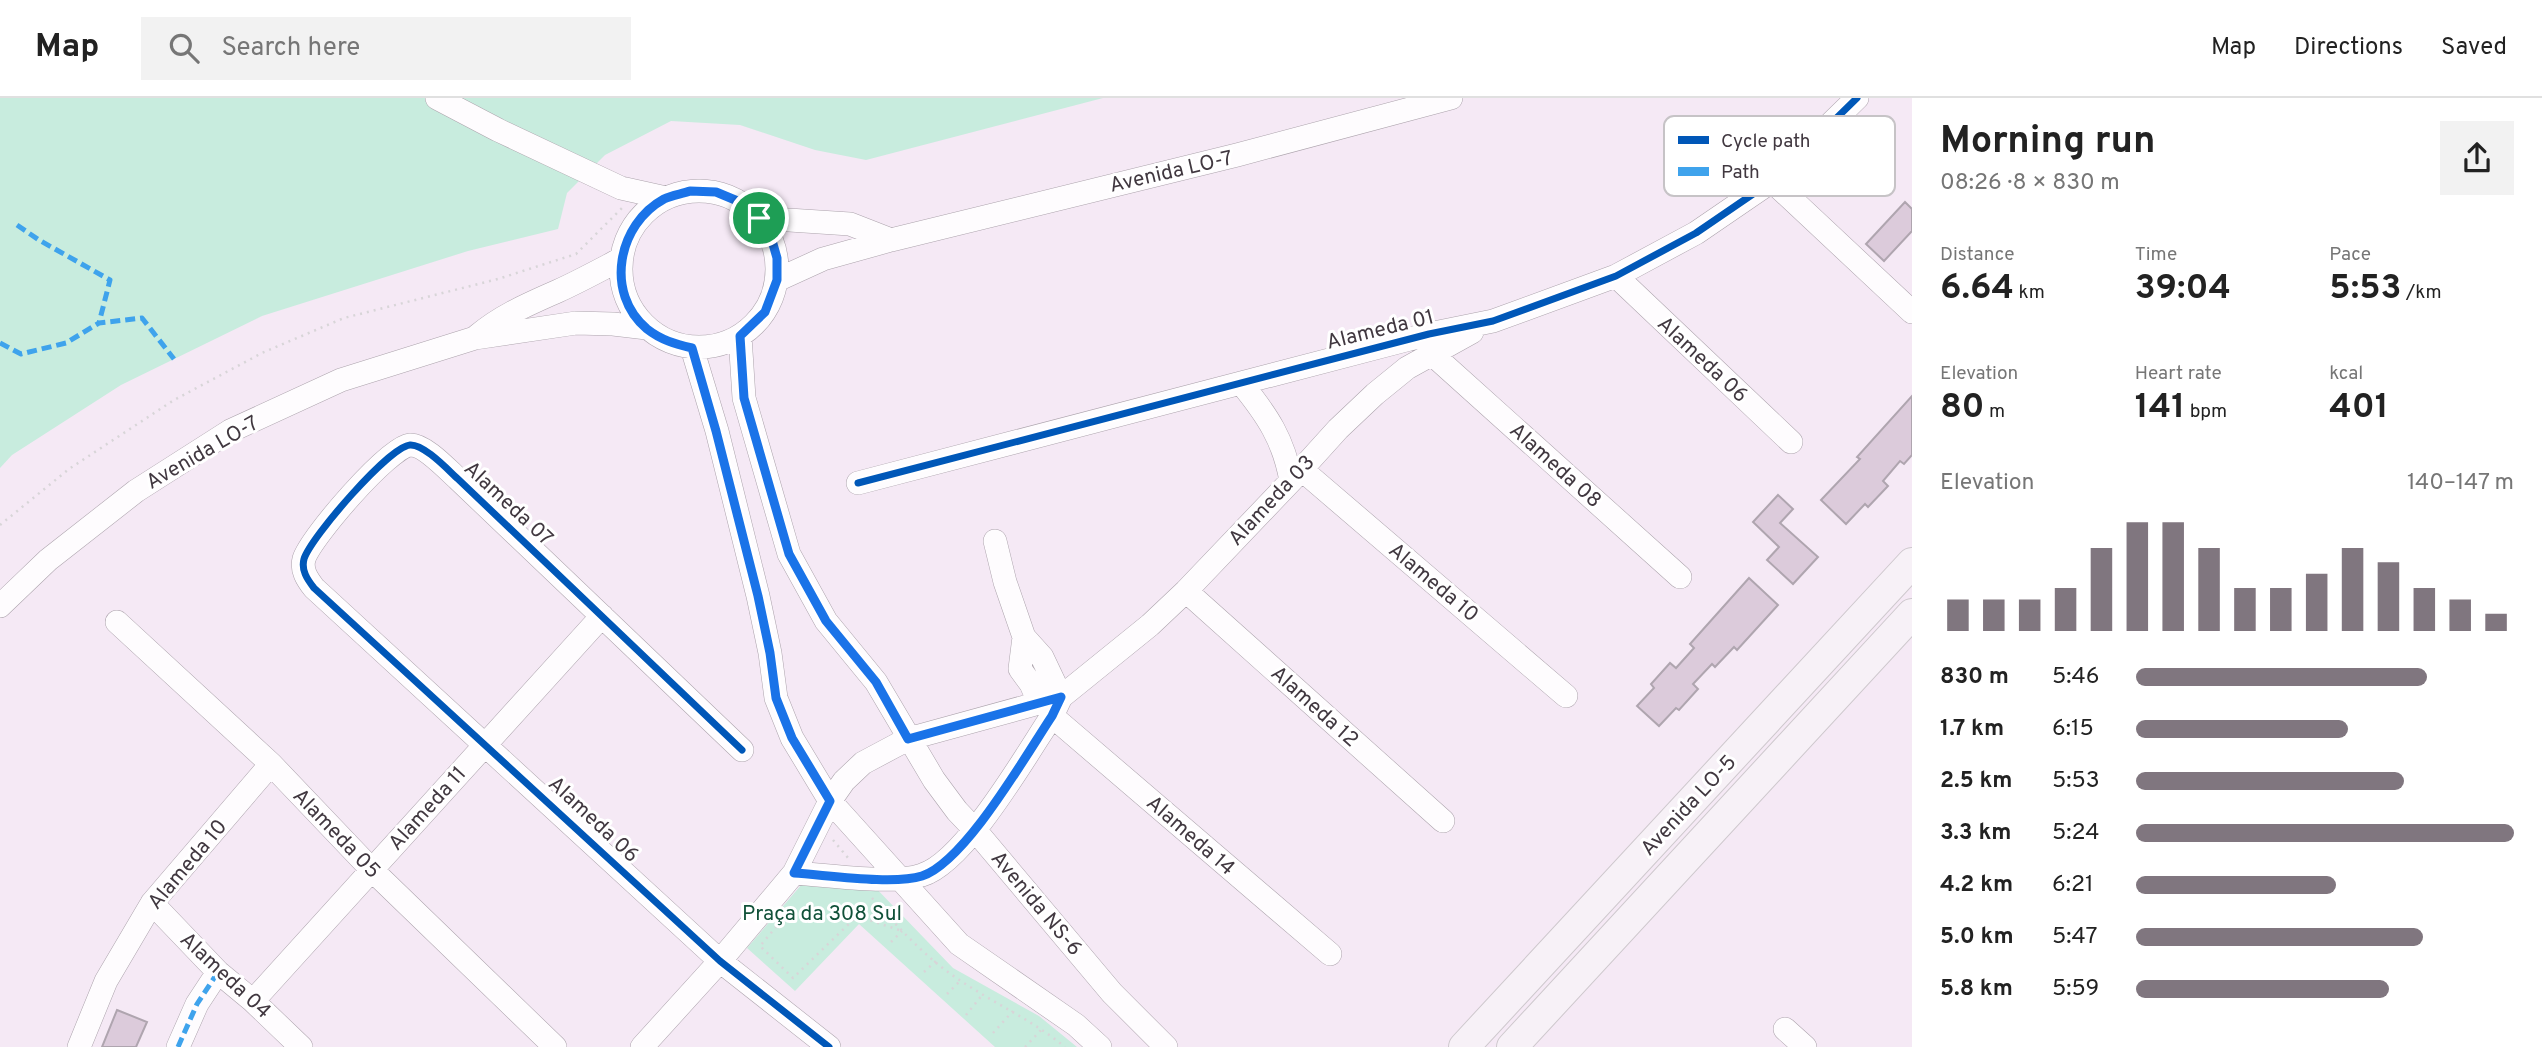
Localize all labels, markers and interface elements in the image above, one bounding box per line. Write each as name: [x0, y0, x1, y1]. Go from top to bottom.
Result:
search box: [141, 17, 631, 80]
text: Map: [35, 27, 99, 69]
icon: search: [165, 29, 203, 67]
text: Search here: [221, 32, 360, 65]
text: Map: [2211, 33, 2256, 63]
text: Directions: [2294, 33, 2403, 63]
text: Saved: [2441, 33, 2507, 63]
legend: [1664, 116, 1895, 196]
text: Morning run: [1940, 118, 2156, 167]
button: share: [2440, 121, 2514, 195]
text: Cycle path: [1721, 130, 1810, 154]
street label: Avenida LO-7: [1107, 145, 1236, 200]
text: Path: [1721, 161, 1760, 185]
text: 08:26 · 8 × 830 m: [1940, 169, 2120, 198]
pin: [729, 188, 789, 248]
icon: arrive: [740, 199, 778, 237]
text: Distance: [1940, 243, 2015, 267]
text: Time: [2135, 243, 2177, 267]
text: Pace: [2329, 243, 2371, 267]
text: 6.64: [1940, 267, 2014, 311]
text: 39:04: [2135, 267, 2231, 311]
text: 5:53: [2329, 267, 2402, 311]
text: km: [2014, 281, 2045, 305]
text: /km: [2402, 281, 2442, 305]
street label: Alameda 01: [1324, 304, 1437, 357]
street label: Alameda 06: [1651, 311, 1753, 409]
text: Elevation: [1940, 362, 2018, 386]
text: Heart rate: [2135, 362, 2222, 386]
text: kcal: [2329, 362, 2363, 386]
text: 80: [1940, 386, 1985, 430]
text: 141: [2135, 386, 2185, 430]
text: 401: [2329, 386, 2389, 430]
text: m: [1985, 400, 2005, 424]
text: bpm: [2185, 400, 2227, 424]
street label: Avenida LO-7: [142, 410, 264, 496]
street label: Alameda 08: [1503, 418, 1607, 515]
street label: Alameda 03: [1223, 450, 1321, 552]
street label: Alameda 07: [458, 456, 558, 552]
text: Elevation: [1940, 469, 2035, 498]
text: 140–147 m: [2407, 469, 2514, 498]
street label: Alameda 10: [1382, 537, 1484, 629]
street label: Alameda 12: [1264, 661, 1364, 754]
text: 830 m: [1940, 663, 2009, 692]
text: 5:46: [2052, 663, 2099, 692]
text: 1.7 km: [1940, 715, 2004, 744]
text: 6:15: [2052, 715, 2094, 744]
street label: Avenida LO-5: [1635, 750, 1743, 862]
street label: Alameda 11: [383, 761, 473, 857]
text: 2.5 km: [1940, 767, 2013, 796]
text: 5:53: [2052, 767, 2100, 796]
street label: Alameda 06: [542, 771, 644, 869]
street label: Alameda 05: [286, 783, 386, 885]
street label: Alameda 14: [1140, 790, 1240, 882]
street label: Alameda 10: [142, 814, 234, 916]
text: 3.3 km: [1940, 819, 2011, 848]
text: 5:24: [2052, 819, 2100, 848]
street label: Avenida NS-6: [984, 846, 1088, 962]
text: 4.2 km: [1940, 871, 2013, 900]
text: 6:21: [2052, 871, 2094, 900]
park label: Praça da 308 Sul: [742, 901, 902, 928]
text: 5.0 km: [1940, 923, 2014, 952]
text: 5:47: [2052, 923, 2098, 952]
street label: Alameda 04: [174, 927, 276, 1025]
text: 5.8 km: [1940, 975, 2013, 1004]
text: 5:59: [2052, 975, 2099, 1004]

